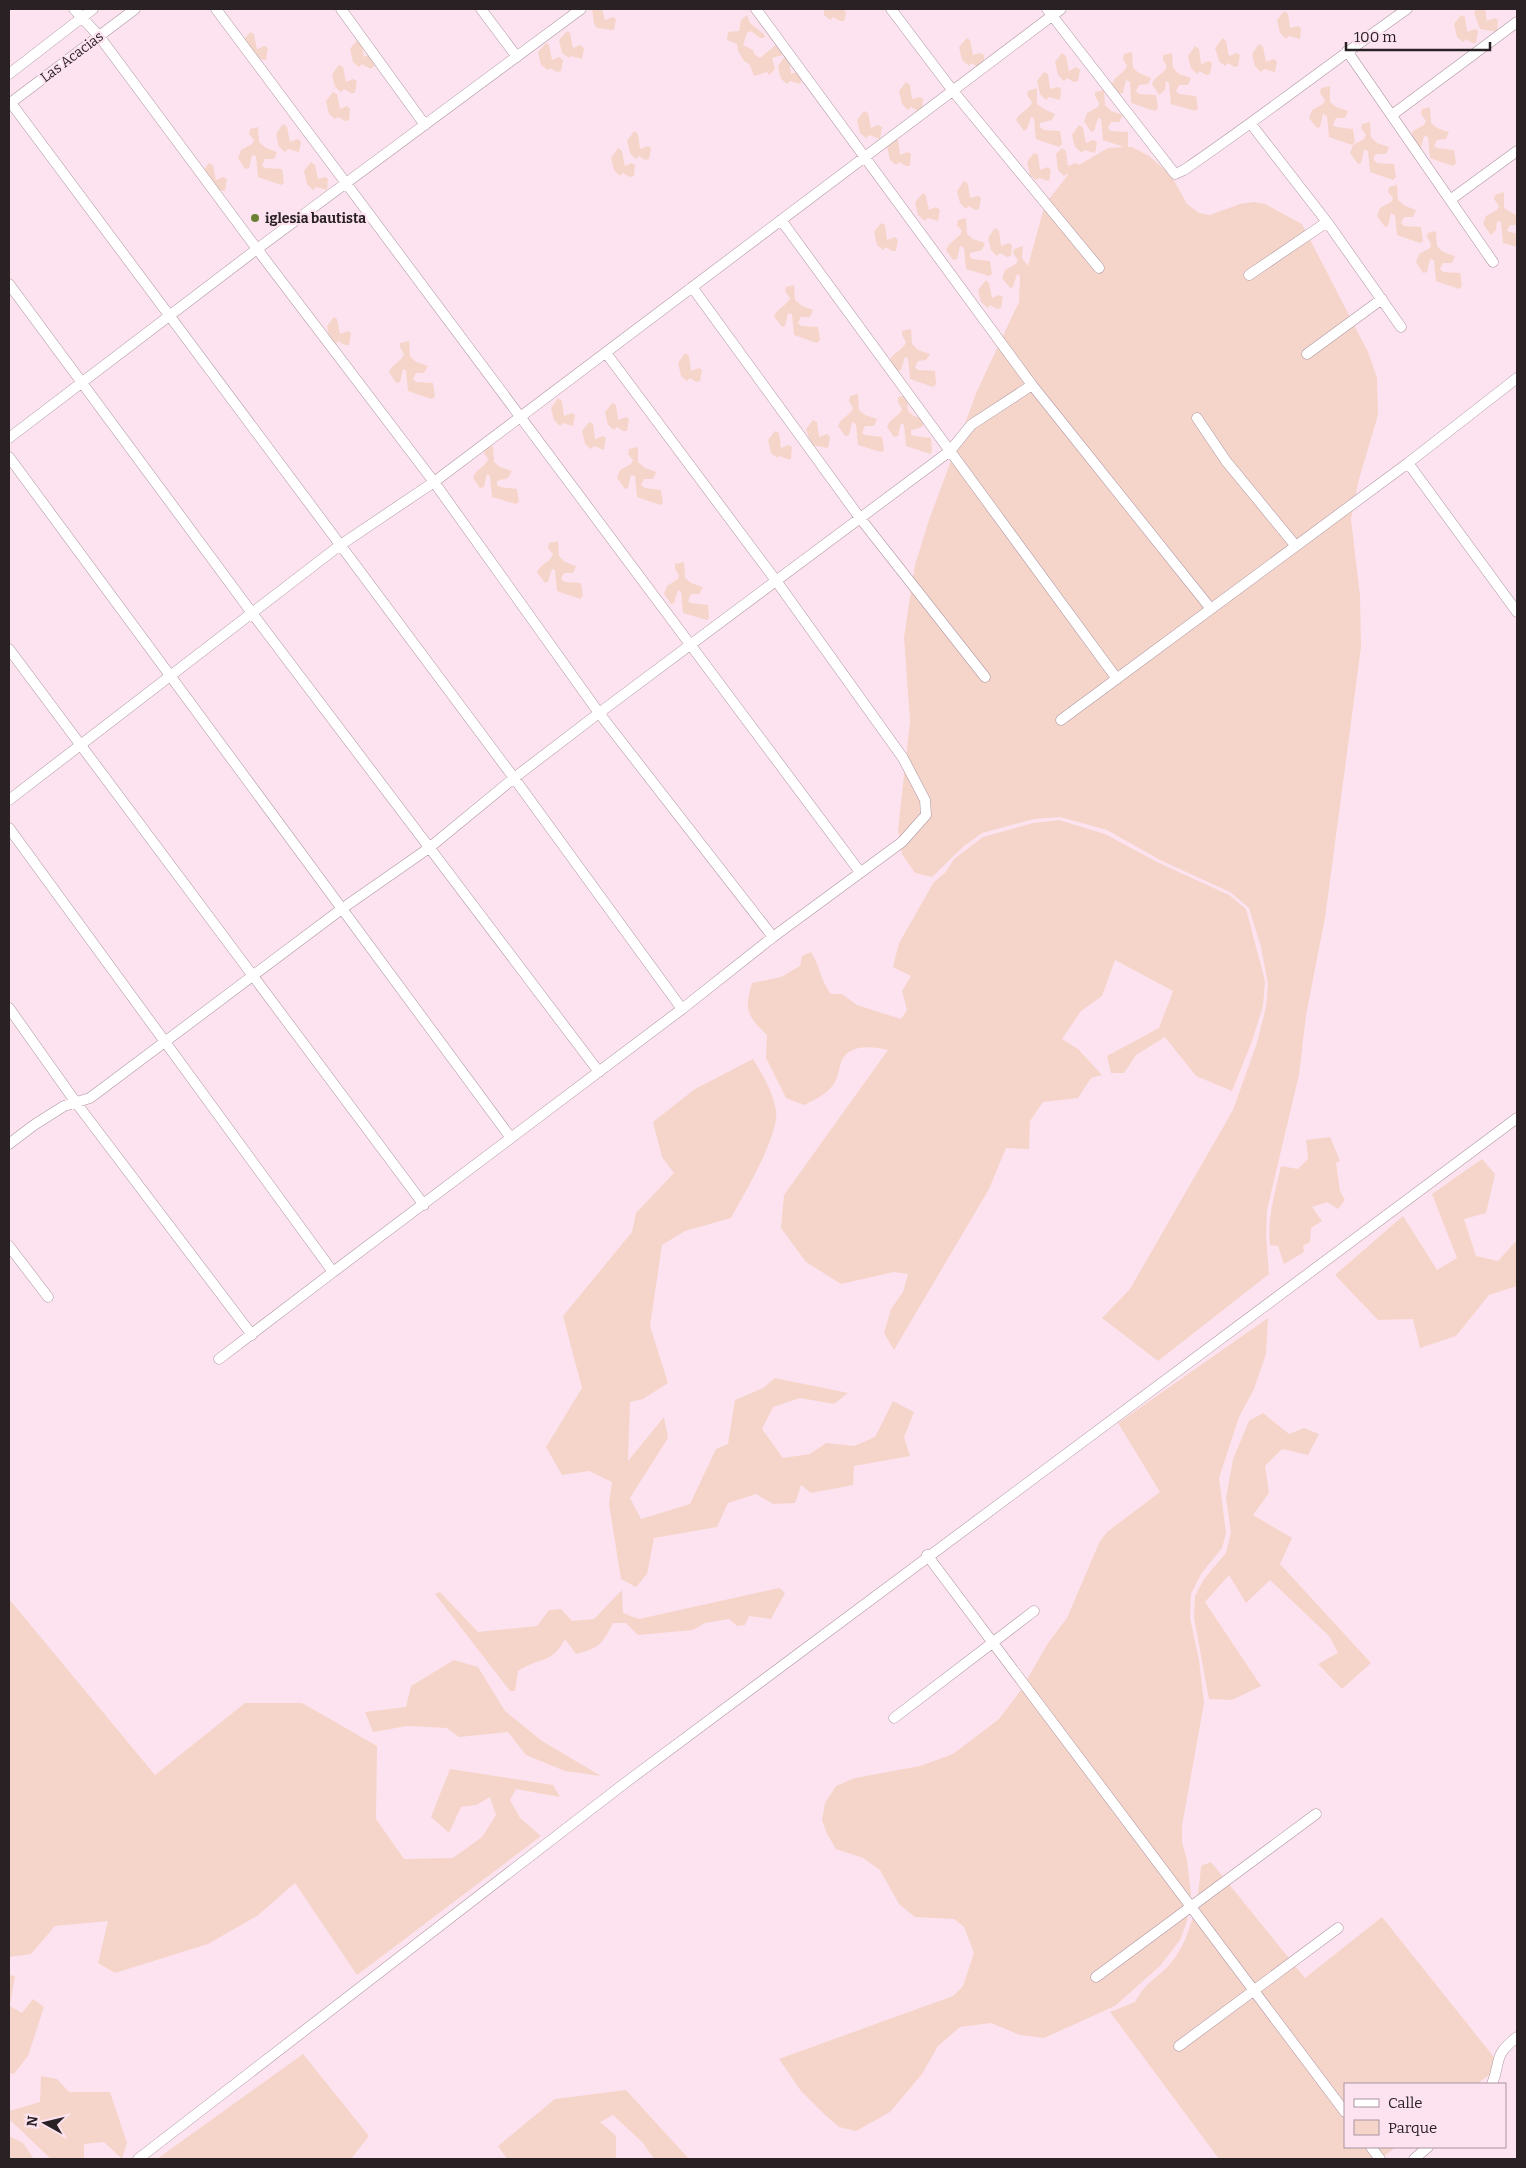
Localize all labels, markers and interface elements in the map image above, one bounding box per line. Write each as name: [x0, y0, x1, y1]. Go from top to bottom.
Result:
scale bar: [1346, 20, 1490, 52]
street label: Las Acacias: [37, 28, 107, 86]
text: 100 m: [1354, 28, 1397, 46]
place label: iglesia bautista: [265, 210, 366, 227]
marker: iglesia bautista: [249, 212, 261, 224]
legend: [1344, 2083, 1506, 2148]
text: Calle: [1388, 2094, 1422, 2112]
north arrow: [20, 2098, 70, 2148]
text: N: [23, 2115, 42, 2128]
text: Parque: [1388, 2119, 1437, 2137]

